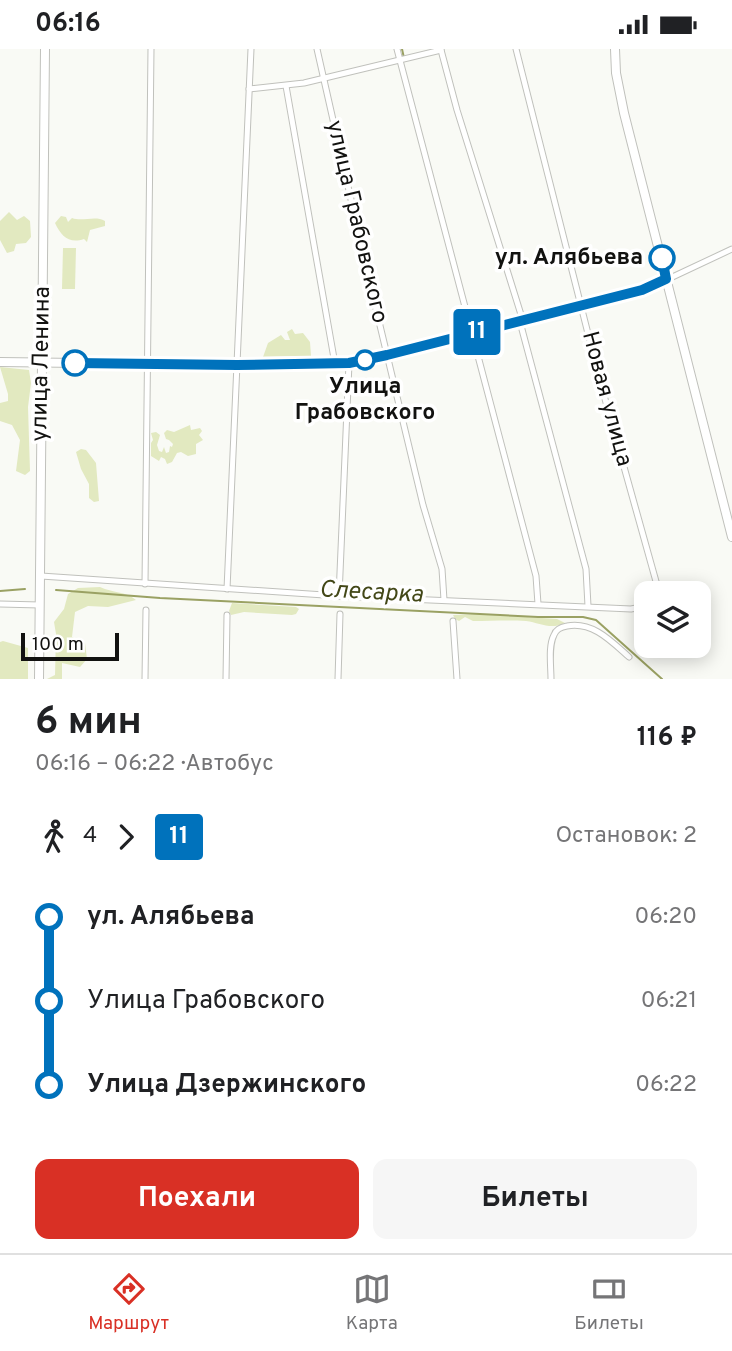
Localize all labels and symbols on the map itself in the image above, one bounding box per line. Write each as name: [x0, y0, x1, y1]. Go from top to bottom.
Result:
street label: улица Грабовского: [319, 118, 393, 326]
place label: ул. Алябьева: [495, 244, 643, 273]
marker: ул. Алябьева: [649, 245, 675, 271]
street label: улица Ленина: [26, 286, 58, 442]
line badge: 11: [446, 309, 508, 355]
street label: Новая улица: [574, 328, 638, 470]
unlabelled marker: [62, 350, 88, 376]
marker: Улица Грабовского: [355, 350, 375, 370]
place label: Улица Грабовского: [295, 373, 435, 428]
water label: Слесарка: [318, 575, 424, 611]
scale bar: [21, 630, 119, 662]

